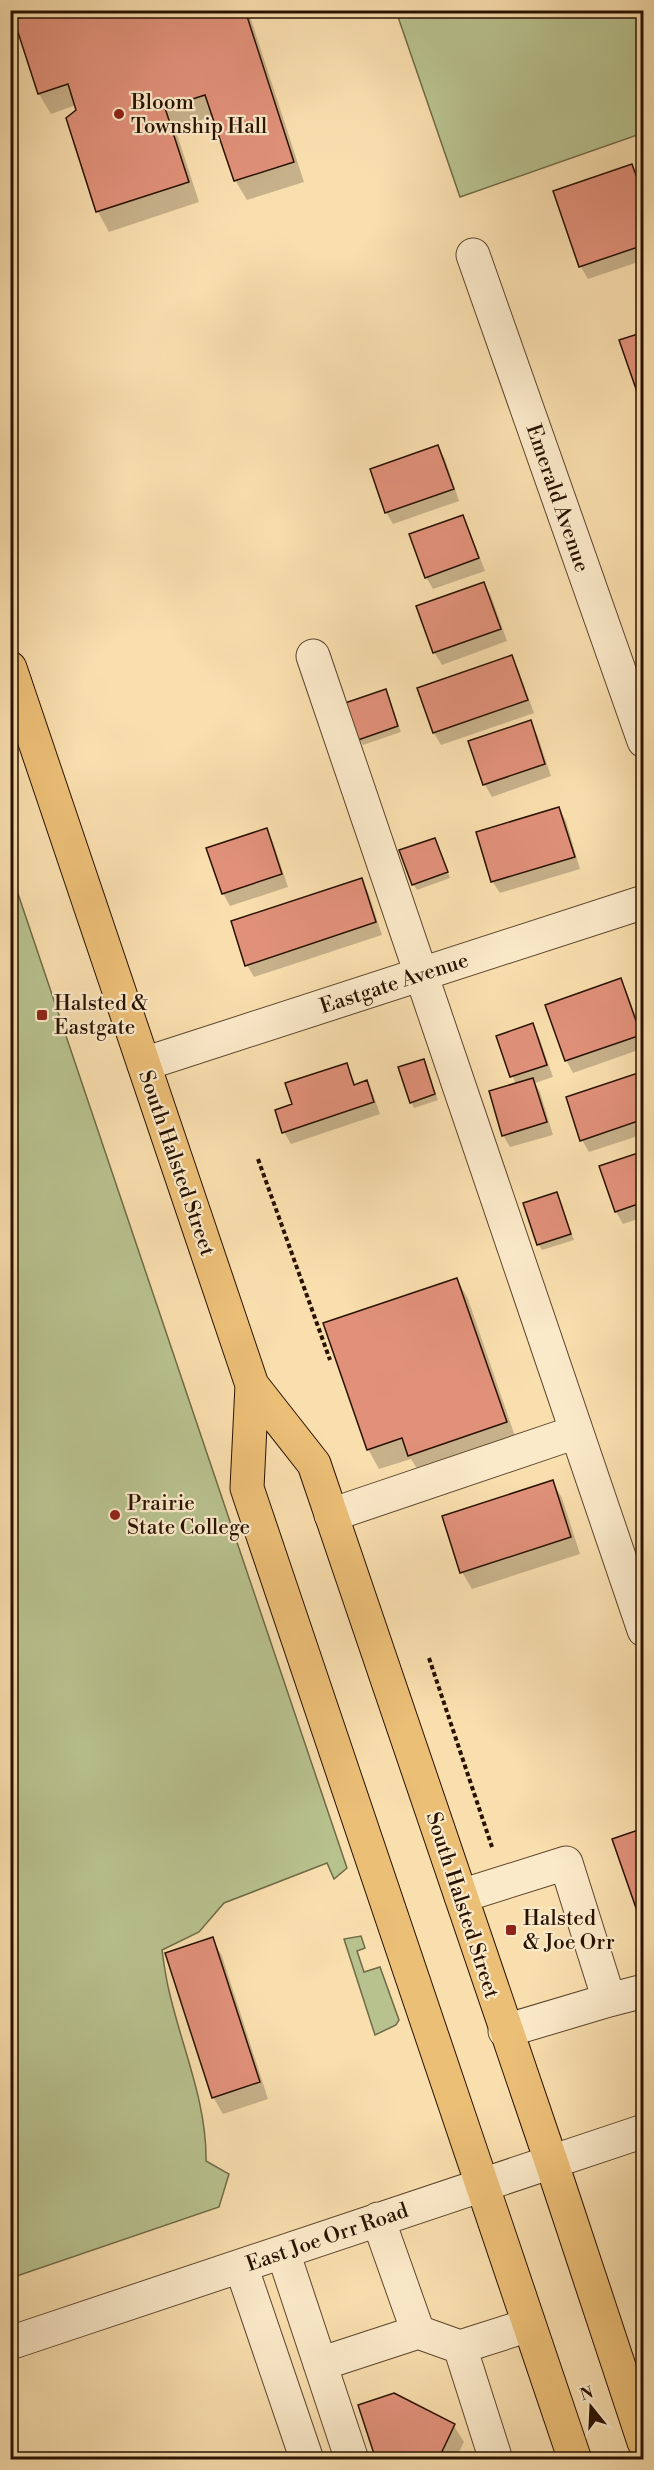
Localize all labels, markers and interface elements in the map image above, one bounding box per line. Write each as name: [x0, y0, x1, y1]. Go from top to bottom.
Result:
place label: Bloom Township Hall: [130, 90, 267, 140]
marker: Bloom Township Hall: [112, 107, 126, 121]
street label: Emerald Avenue: [520, 421, 595, 576]
street label: Eastgate Avenue: [317, 948, 472, 1020]
place label: Halsted & Eastgate: [54, 991, 148, 1041]
marker: Halsted & Eastgate: [35, 1008, 49, 1022]
street label: South Halsted Street: [132, 1067, 220, 1260]
place label: Prairie State College: [127, 1491, 250, 1541]
marker: Prairie State College: [108, 1508, 122, 1522]
street label: South Halsted Street: [420, 1809, 505, 2002]
place label: Halsted & Joe Orr: [523, 1906, 615, 1956]
marker: Halsted & Joe Orr: [504, 1923, 518, 1937]
street label: East Joe Orr Road: [243, 2198, 412, 2278]
north arrow: [561, 2377, 621, 2437]
text: N: [578, 2382, 596, 2405]

